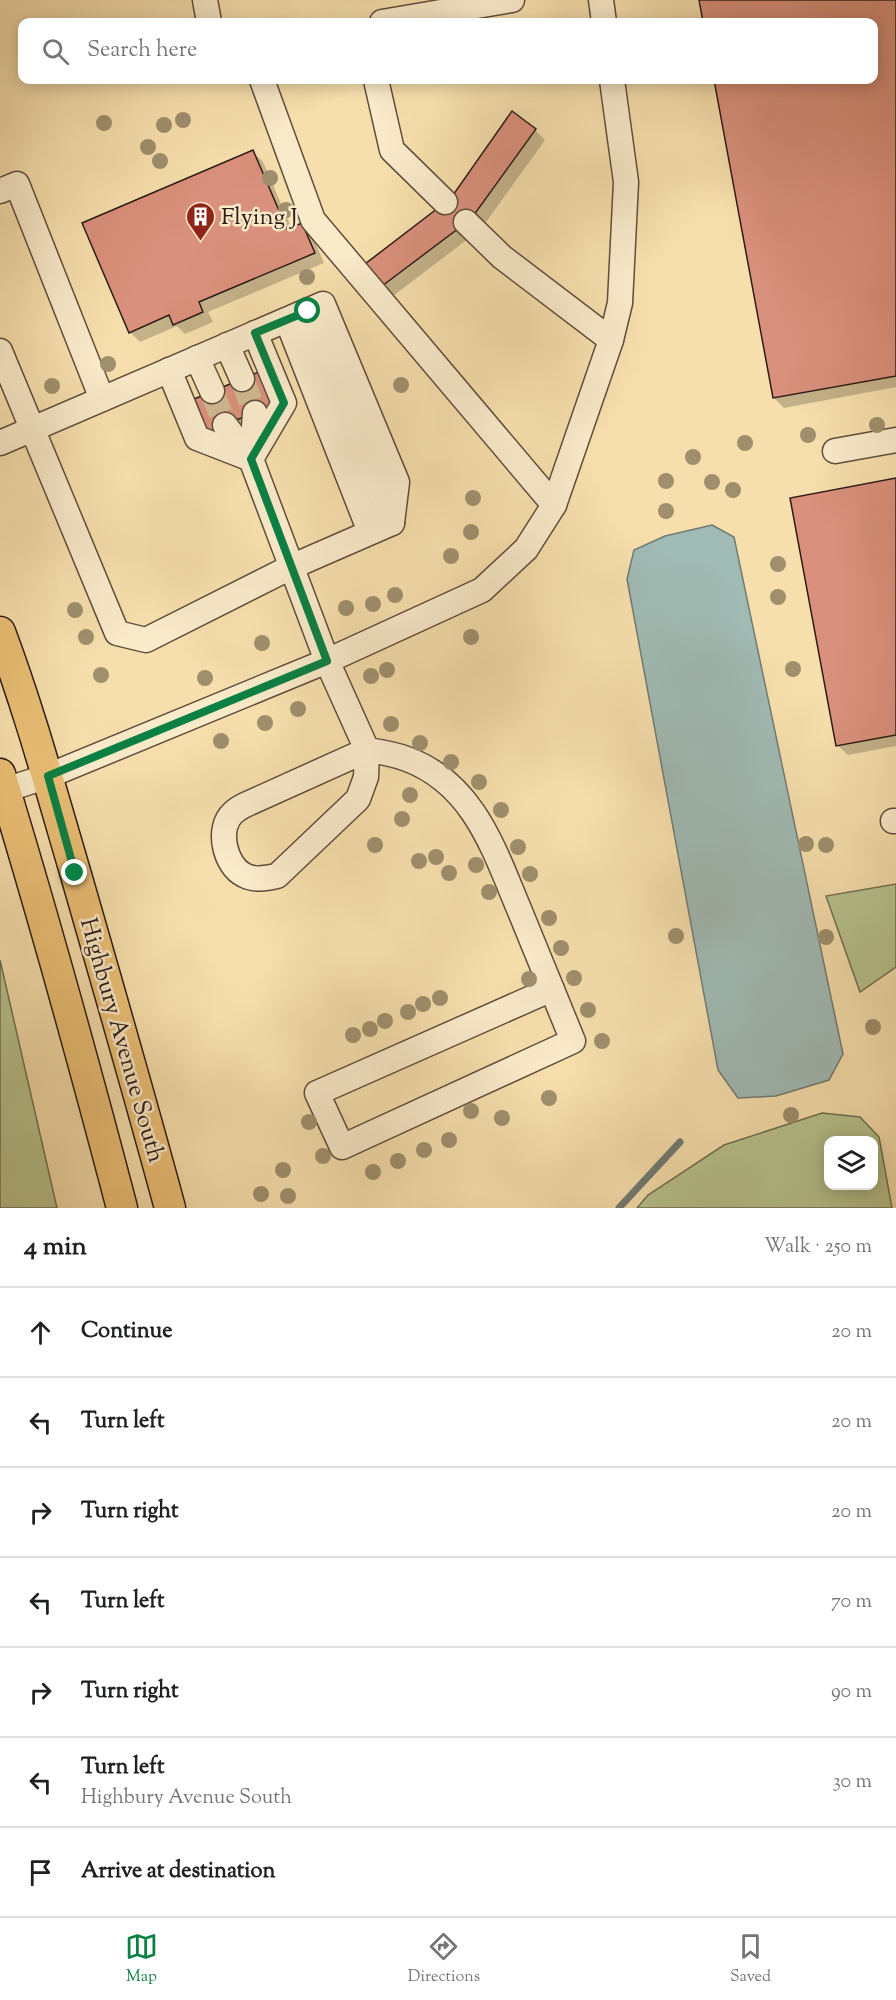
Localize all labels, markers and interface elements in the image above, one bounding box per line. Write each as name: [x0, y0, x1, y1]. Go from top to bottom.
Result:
search box: [18, 18, 878, 84]
icon: search: [39, 35, 72, 68]
text: Search here: [87, 35, 197, 67]
building icon: Flying J: [184, 200, 216, 242]
place label: Flying J: [221, 201, 297, 235]
route start: [294, 297, 320, 323]
route end: [61, 859, 87, 885]
street label: Highbury Avenue South: [70, 914, 172, 1167]
map controls: [824, 1136, 878, 1190]
button: layers: [824, 1136, 878, 1190]
text: 4 min: [24, 1229, 87, 1266]
text: Walk · 250 m: [764, 1233, 872, 1262]
icon: ahead: [24, 1316, 57, 1349]
text: Continue: [81, 1316, 172, 1348]
text: 20 m: [831, 1318, 872, 1347]
icon: left: [24, 1406, 57, 1439]
text: Turn left: [81, 1406, 164, 1438]
text: 20 m: [831, 1408, 872, 1437]
icon: right: [24, 1496, 57, 1529]
text: Turn right: [81, 1496, 178, 1528]
text: 20 m: [831, 1498, 872, 1527]
icon: left: [24, 1586, 57, 1619]
text: Turn left: [81, 1586, 164, 1618]
text: 70 m: [831, 1588, 872, 1617]
icon: right: [24, 1676, 57, 1709]
text: Turn right: [81, 1676, 178, 1708]
text: 90 m: [831, 1678, 872, 1707]
text: Turn left: [81, 1752, 164, 1784]
icon: left: [24, 1766, 57, 1799]
text: 30 m: [833, 1768, 872, 1797]
text: Highbury Avenue South: [81, 1784, 292, 1813]
icon: arrive: [24, 1856, 57, 1889]
text: Arrive at destination: [81, 1856, 276, 1888]
tab: Map: [125, 1930, 158, 1989]
tab: Directions: [408, 1930, 480, 1989]
tab: Saved: [730, 1930, 771, 1989]

